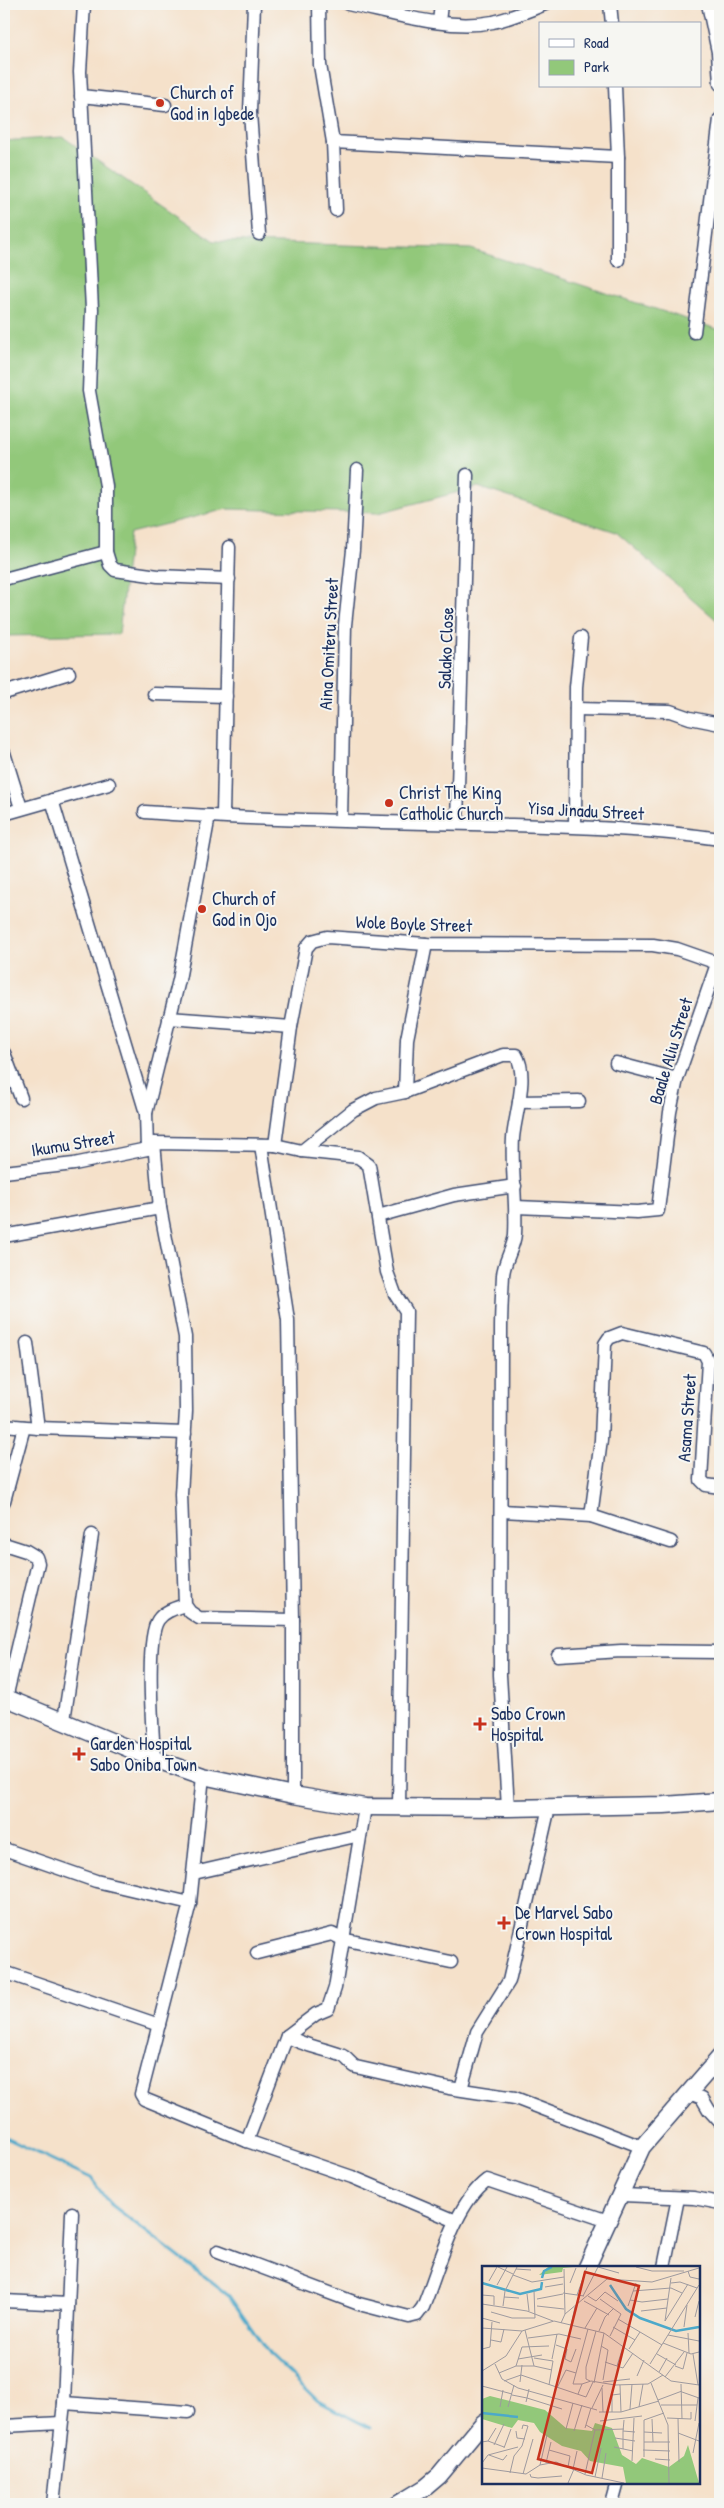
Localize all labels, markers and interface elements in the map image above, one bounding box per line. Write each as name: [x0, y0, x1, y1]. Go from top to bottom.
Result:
legend: [539, 22, 702, 88]
text: Road: [584, 32, 609, 53]
text: Park: [584, 56, 609, 77]
place label: Church of God in Igbede: [170, 80, 254, 126]
marker: Church of God in Igbede: [154, 97, 166, 109]
street label: Aina Omiteru Street: [313, 577, 344, 711]
street label: Salako Close: [432, 607, 459, 689]
place label: Christ The King Catholic Church: [399, 780, 503, 826]
street label: Yisa Jinadu Street: [527, 795, 646, 826]
marker: Christ The King Catholic Church: [383, 797, 395, 809]
place label: Church of God in Ojo: [212, 886, 277, 932]
marker: Church of God in Ojo: [196, 903, 208, 915]
street label: Wole Boyle Street: [355, 909, 473, 938]
street label: Baale Aliu Street: [642, 994, 699, 1107]
street label: Ikumu Street: [29, 1124, 117, 1162]
street label: Asama Street: [671, 1372, 702, 1463]
place label: Sabo Crown Hospital: [491, 1701, 566, 1747]
marker: Sabo Crown Hospital: [473, 1717, 487, 1731]
place label: Garden Hospital Sabo Oniba Town: [90, 1731, 197, 1777]
marker: Garden Hospital Sabo Oniba Town: [72, 1747, 86, 1761]
place label: De Marvel Sabo Crown Hospital: [515, 1900, 613, 1946]
marker: De Marvel Sabo Crown Hospital: [497, 1916, 511, 1930]
inset map: [482, 2266, 699, 2483]

